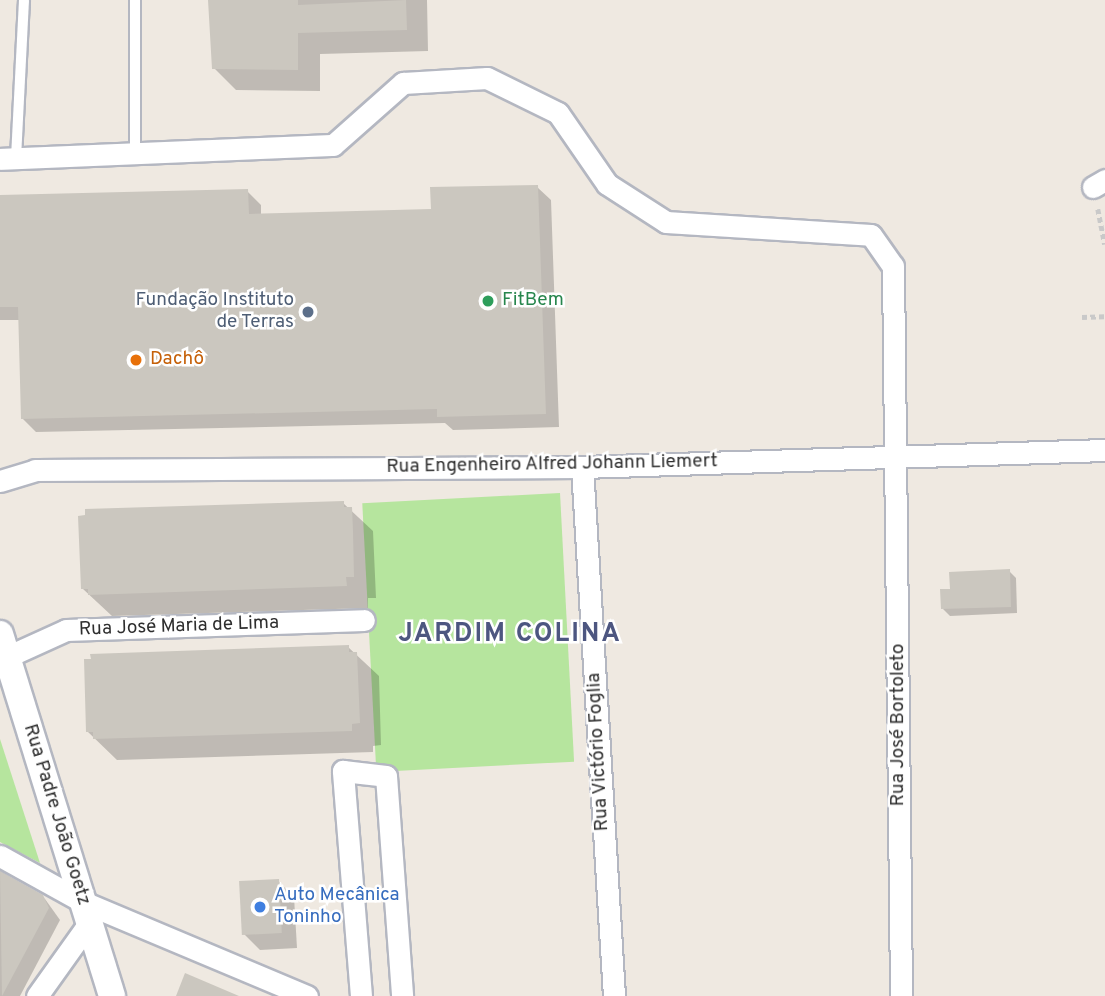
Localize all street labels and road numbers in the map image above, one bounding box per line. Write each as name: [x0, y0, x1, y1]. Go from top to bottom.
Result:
street label: Rua Engenheiro Alfred Johann Liemert: [386, 451, 718, 479]
street label: Rua José Maria de Lima: [78, 612, 280, 642]
street label: Rua José Bortoleto: [888, 644, 910, 806]
street label: Rua Victório Foglia: [583, 672, 615, 832]
street label: Rua Padre João Goetz: [18, 722, 94, 908]

